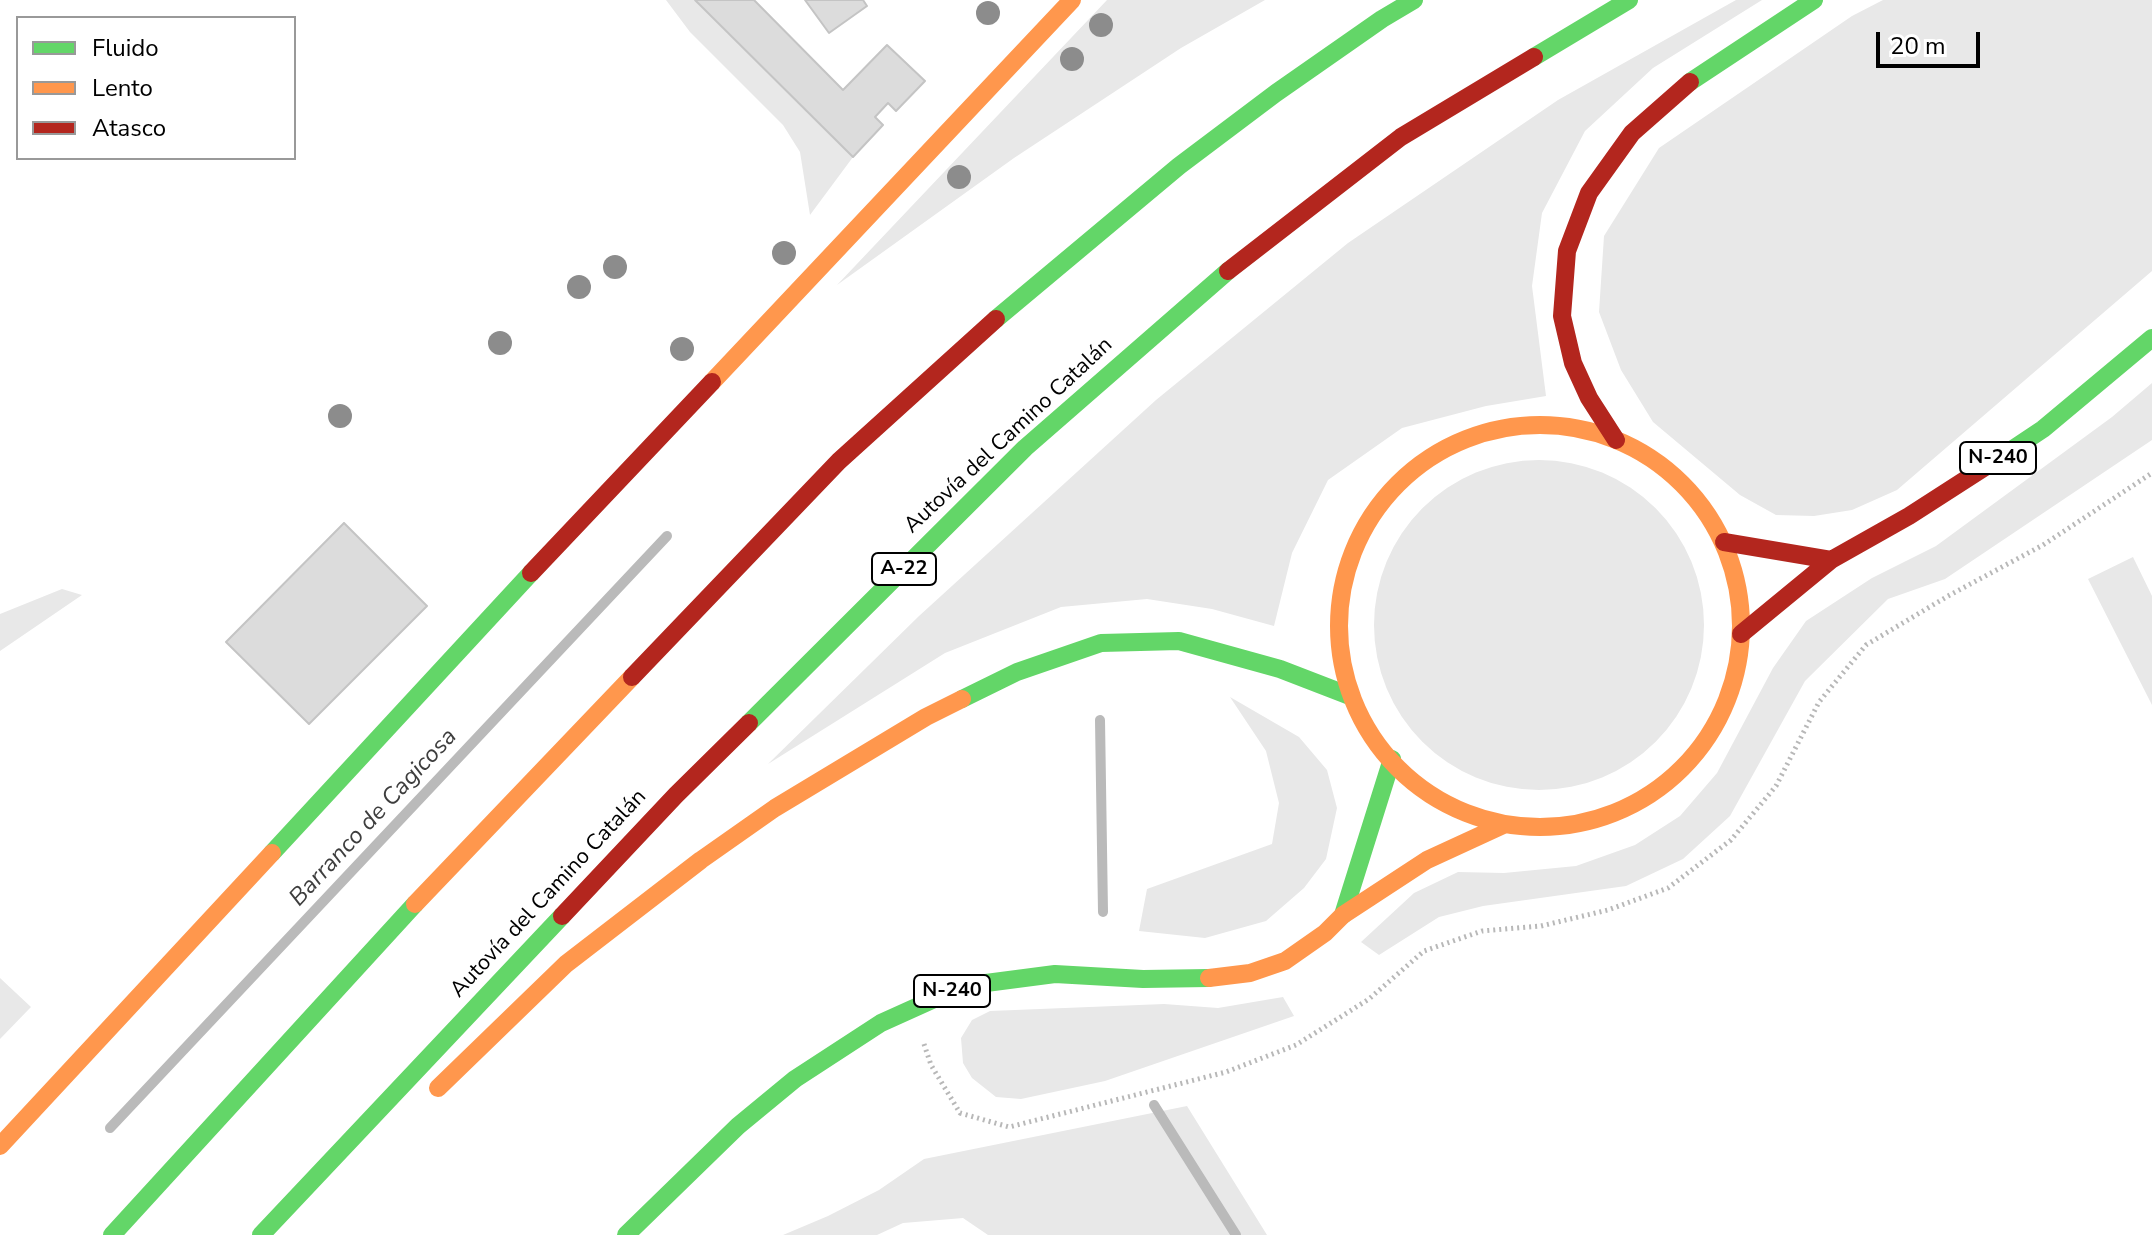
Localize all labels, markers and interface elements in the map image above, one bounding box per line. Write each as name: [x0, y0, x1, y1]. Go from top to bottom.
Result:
legend: [16, 16, 296, 160]
scale bar: [1880, 16, 1984, 66]
text: 20 m: [1890, 30, 1946, 62]
text: Fluido: [92, 32, 159, 64]
text: Lento: [92, 72, 153, 104]
text: Atasco: [92, 112, 166, 144]
street label: Autovía del Camino Catalán: [899, 333, 1119, 539]
road number: N-240: [1960, 442, 2036, 474]
road number: A-22: [872, 553, 936, 585]
water label: Barranco de Cagicosa: [284, 723, 464, 913]
street label: Autovía del Camino Catalán: [446, 784, 652, 1004]
road number: N-240: [914, 975, 990, 1007]

